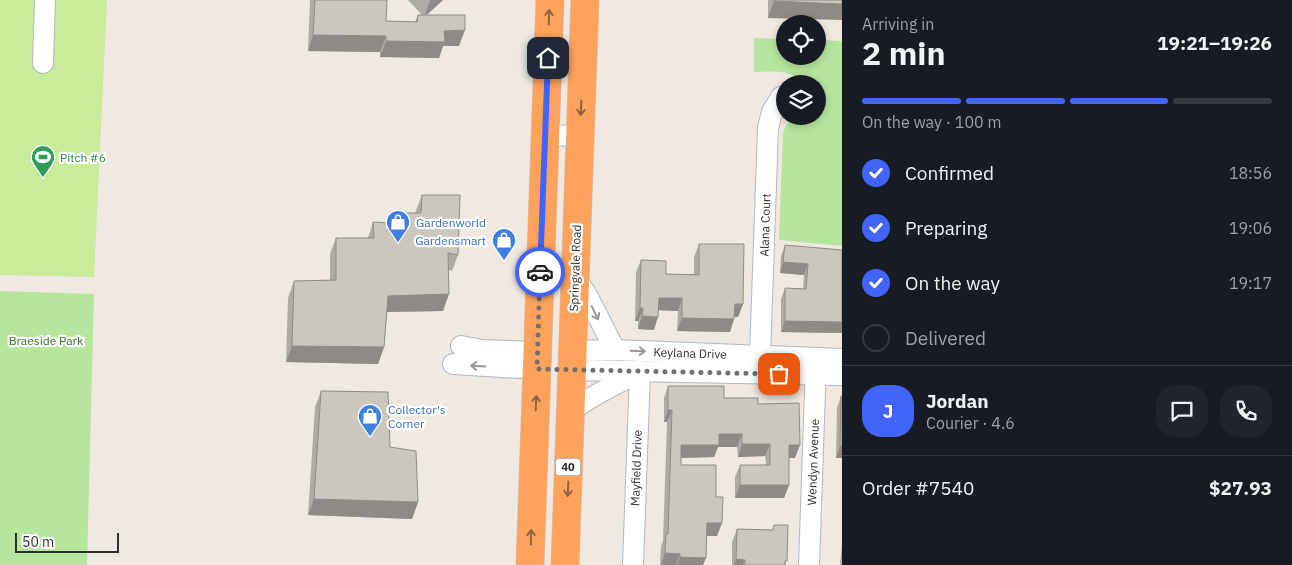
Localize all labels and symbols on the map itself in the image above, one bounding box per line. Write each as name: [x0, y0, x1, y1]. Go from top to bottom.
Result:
one-way arrow: [544, 9, 554, 25]
pin: [527, 37, 569, 79]
one-way arrow: [576, 100, 585, 116]
sports icon: Pitch #6: [30, 144, 56, 178]
place label: Pitch #6: [60, 150, 106, 165]
street label: Alana Court: [756, 193, 774, 257]
shop icon: Gardenworld: [385, 209, 411, 243]
place label: Gardenworld: [416, 215, 486, 230]
street label: Springvale Road: [566, 224, 584, 312]
shop icon: Gardensmart: [491, 227, 517, 261]
place label: Gardensmart: [415, 233, 486, 248]
courier: [515, 247, 565, 297]
one-way arrow: [591, 305, 600, 320]
park label: Braeside Park: [9, 333, 84, 348]
street label: Keylana Drive: [653, 344, 727, 362]
one-way arrow: [630, 346, 646, 356]
pin: [758, 353, 800, 395]
one-way arrow: [470, 361, 486, 370]
one-way arrow: [531, 395, 541, 412]
place label: Collector's Corner: [388, 402, 446, 431]
shop icon: Collector's Corner: [357, 403, 383, 437]
street label: Wendyn Avenue: [804, 418, 822, 506]
street label: Mayfield Drive: [627, 429, 645, 506]
road number: 40: [556, 458, 580, 476]
one-way arrow: [563, 480, 572, 496]
scale bar: [15, 530, 119, 553]
one-way arrow: [526, 530, 536, 546]

